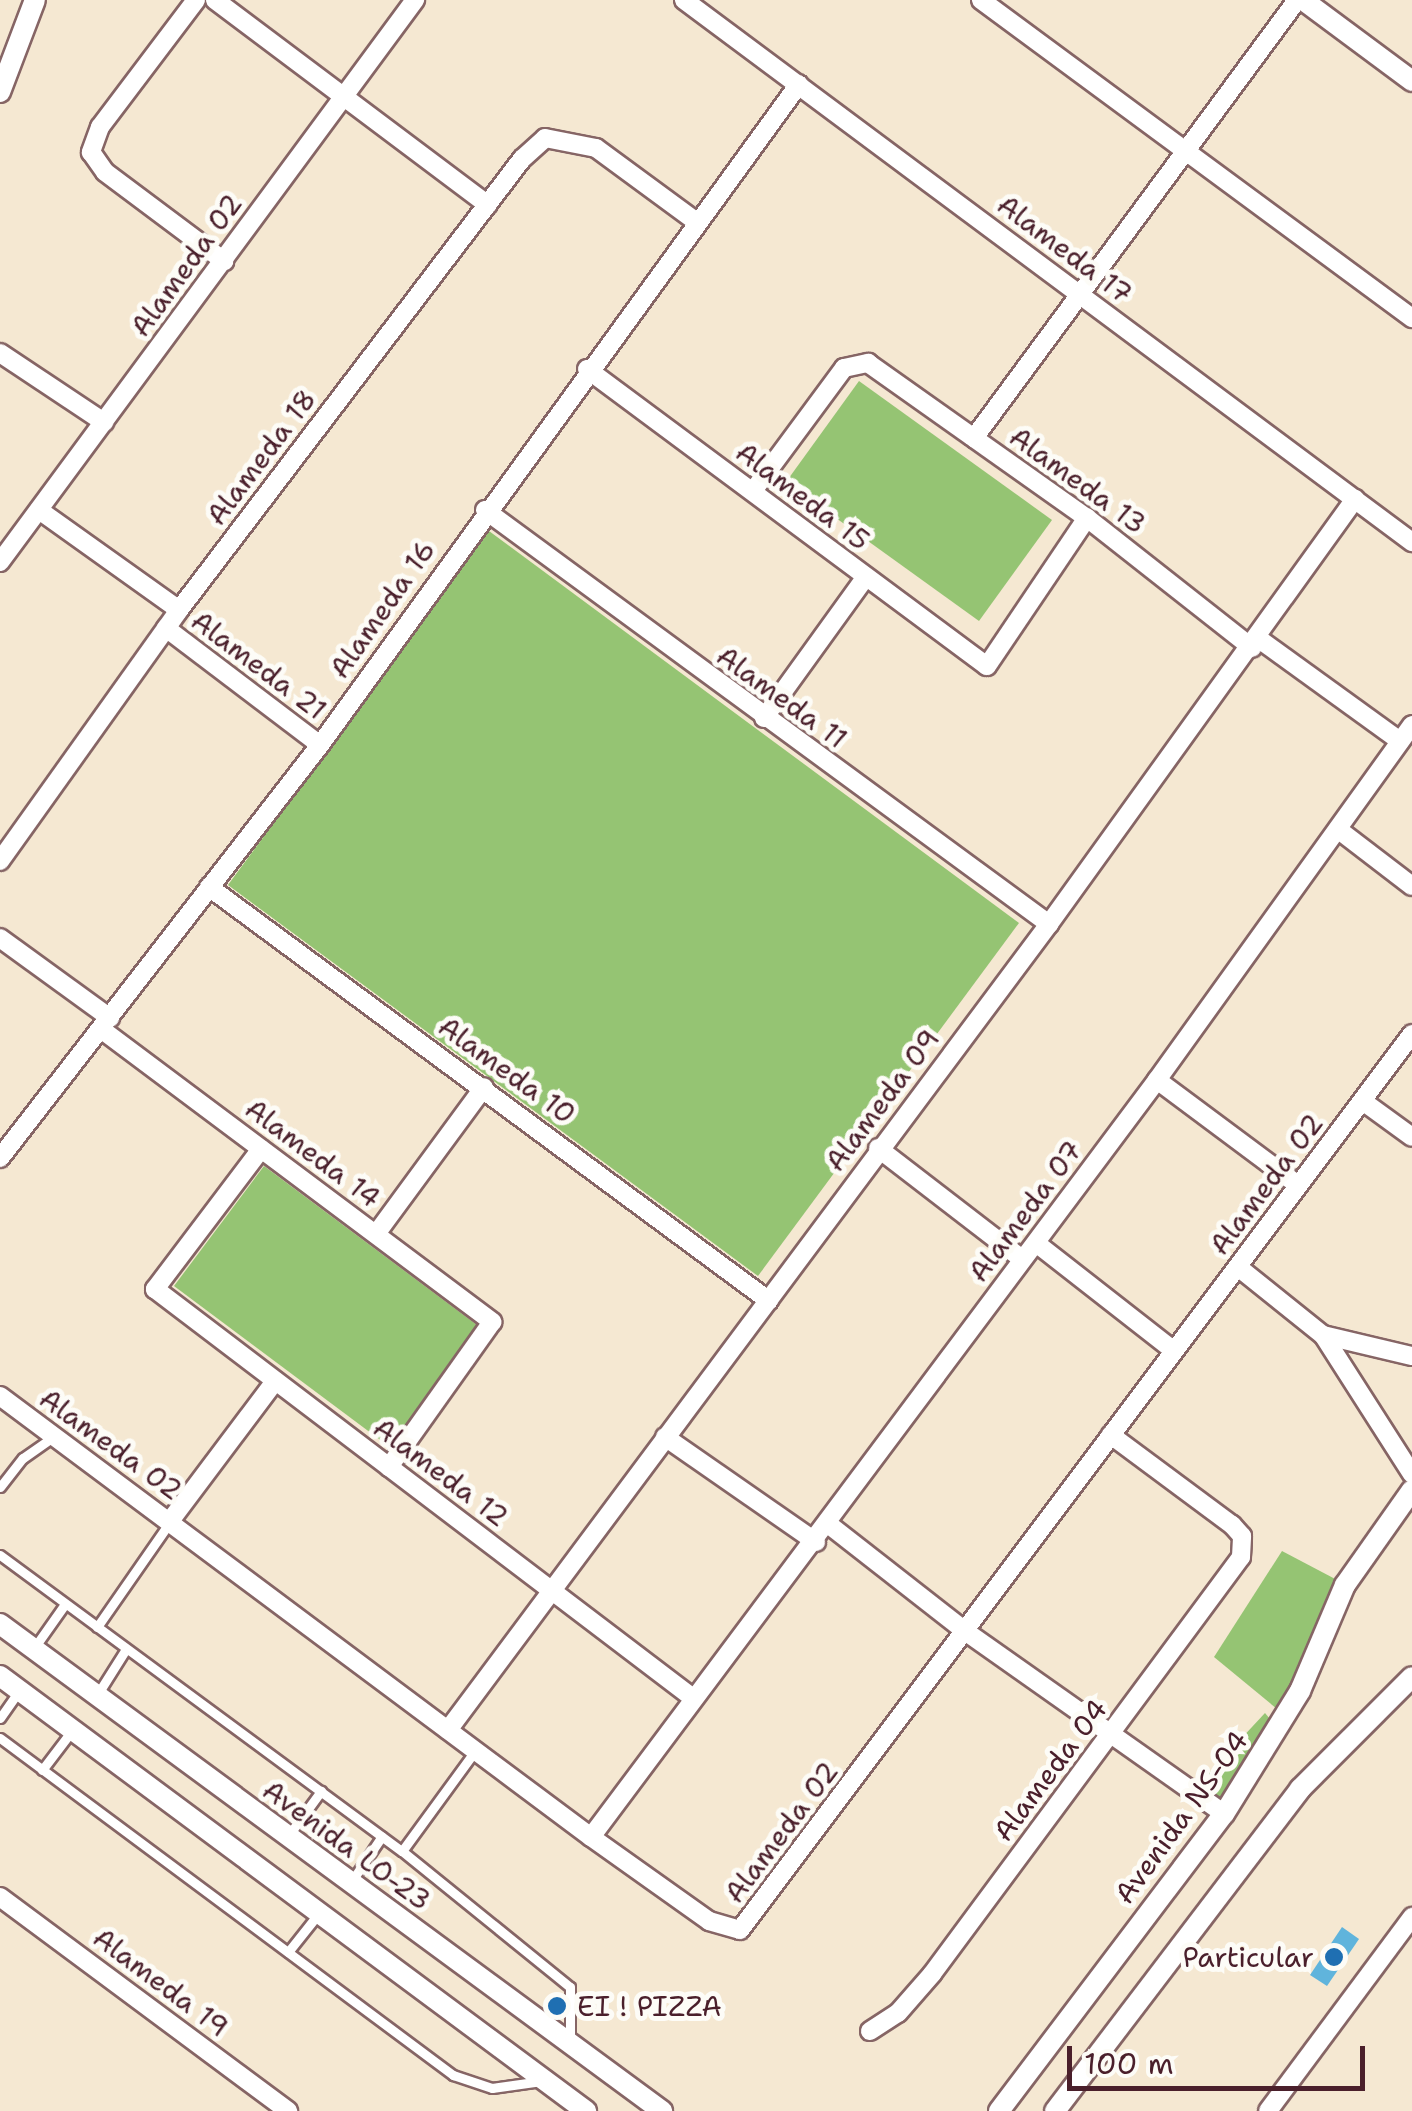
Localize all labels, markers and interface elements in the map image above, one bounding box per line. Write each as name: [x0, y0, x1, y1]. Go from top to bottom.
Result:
street label: Alameda 02: [123, 187, 249, 343]
street label: Alameda 17: [991, 187, 1139, 311]
street label: Alameda 18: [199, 383, 323, 531]
street label: Alameda 13: [1003, 419, 1153, 541]
street label: Alameda 15: [730, 435, 876, 557]
street label: Alameda 16: [322, 534, 442, 684]
street label: Alameda 21: [185, 603, 333, 727]
street label: Alameda 11: [710, 639, 854, 755]
street label: Alameda 10: [432, 1009, 582, 1131]
street label: Alameda 09: [818, 1023, 946, 1177]
street label: Alameda 14: [239, 1091, 387, 1215]
street label: Alameda 02: [1202, 1107, 1330, 1261]
street label: Alameda 07: [961, 1134, 1089, 1288]
street label: Alameda 02: [33, 1381, 189, 1507]
street label: Alameda 12: [367, 1410, 515, 1534]
street label: Alameda 04: [986, 1693, 1114, 1847]
street label: Avenida NS-04: [1107, 1724, 1255, 1910]
street label: Alameda 02: [717, 1755, 845, 1909]
street label: Avenida LO-23: [256, 1773, 438, 1917]
street label: Alameda 19: [87, 1920, 235, 2044]
place label: Particular: [1182, 1940, 1314, 1974]
marker: Particular: [1323, 1946, 1345, 1968]
place label: EI ! PIZZA: [577, 1989, 722, 2023]
marker: EI ! PIZZA: [546, 1995, 568, 2017]
scale bar: [1072, 2026, 1370, 2088]
text: 100 m: [1084, 2043, 1174, 2084]

